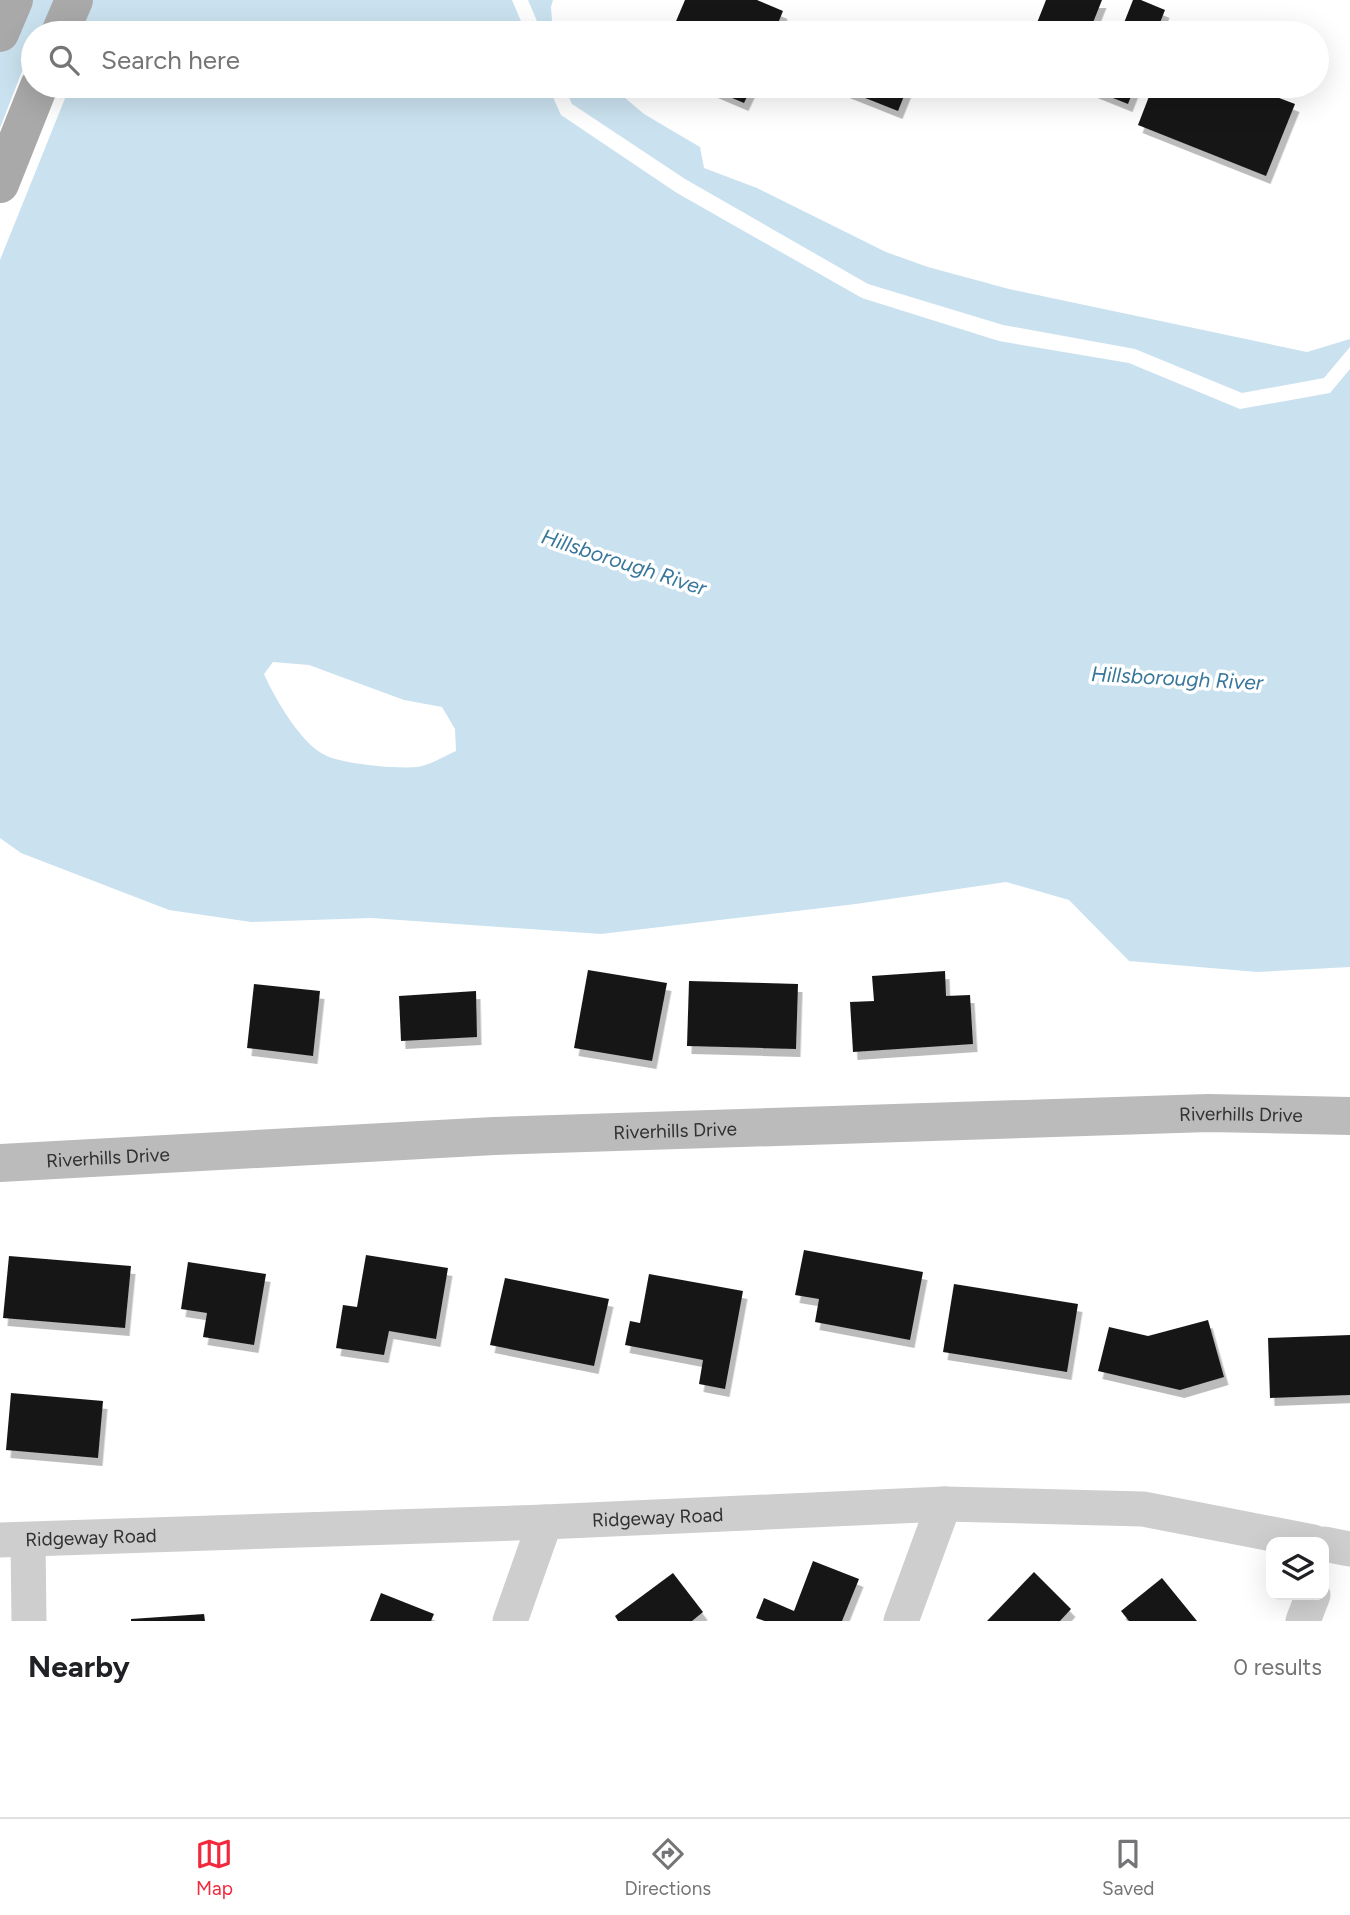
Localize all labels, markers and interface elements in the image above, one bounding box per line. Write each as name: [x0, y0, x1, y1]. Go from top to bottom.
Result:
search box: [21, 21, 1329, 98]
icon: search: [45, 41, 83, 79]
text: Search here: [101, 44, 240, 76]
water label: Hillsborough River: [538, 524, 710, 601]
water label: Hillsborough River: [1090, 661, 1264, 695]
street label: Riverhills Drive: [1179, 1101, 1303, 1126]
street label: Riverhills Drive: [613, 1117, 737, 1144]
street label: Riverhills Drive: [45, 1142, 170, 1172]
street label: Ridgeway Road: [591, 1502, 724, 1531]
street label: Ridgeway Road: [25, 1523, 157, 1551]
map controls: [1266, 1537, 1329, 1600]
button: layers: [1266, 1537, 1329, 1600]
text: Nearby: [28, 1648, 130, 1685]
text: 0 results: [1233, 1653, 1322, 1681]
tab: Map: [195, 1835, 233, 1900]
tab: Directions: [624, 1835, 711, 1900]
tab: Saved: [1102, 1835, 1154, 1900]

